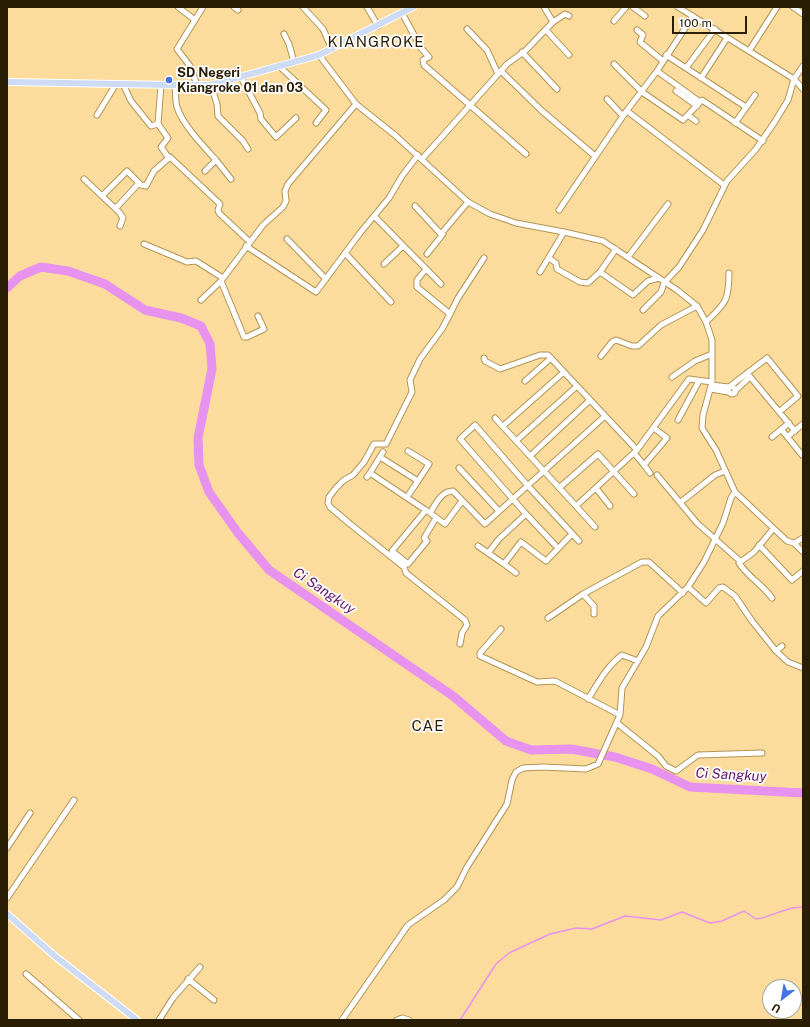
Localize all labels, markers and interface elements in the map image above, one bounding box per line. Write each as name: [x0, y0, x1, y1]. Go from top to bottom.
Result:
scale bar: [674, 8, 749, 34]
text: 100 m: [679, 16, 712, 30]
district label: KIANGROKE: [328, 33, 424, 51]
place label: SD Negeri Kiangroke 01 dan 03: [177, 65, 303, 96]
marker: SD Negeri Kiangroke 01 dan 03: [164, 75, 174, 85]
water label: Ci Sangkuy: [290, 564, 358, 618]
district label: CAE: [411, 717, 445, 735]
water label: Ci Sangkuy: [695, 765, 767, 785]
north arrow: [762, 979, 802, 1019]
text: U: [770, 1001, 783, 1016]

